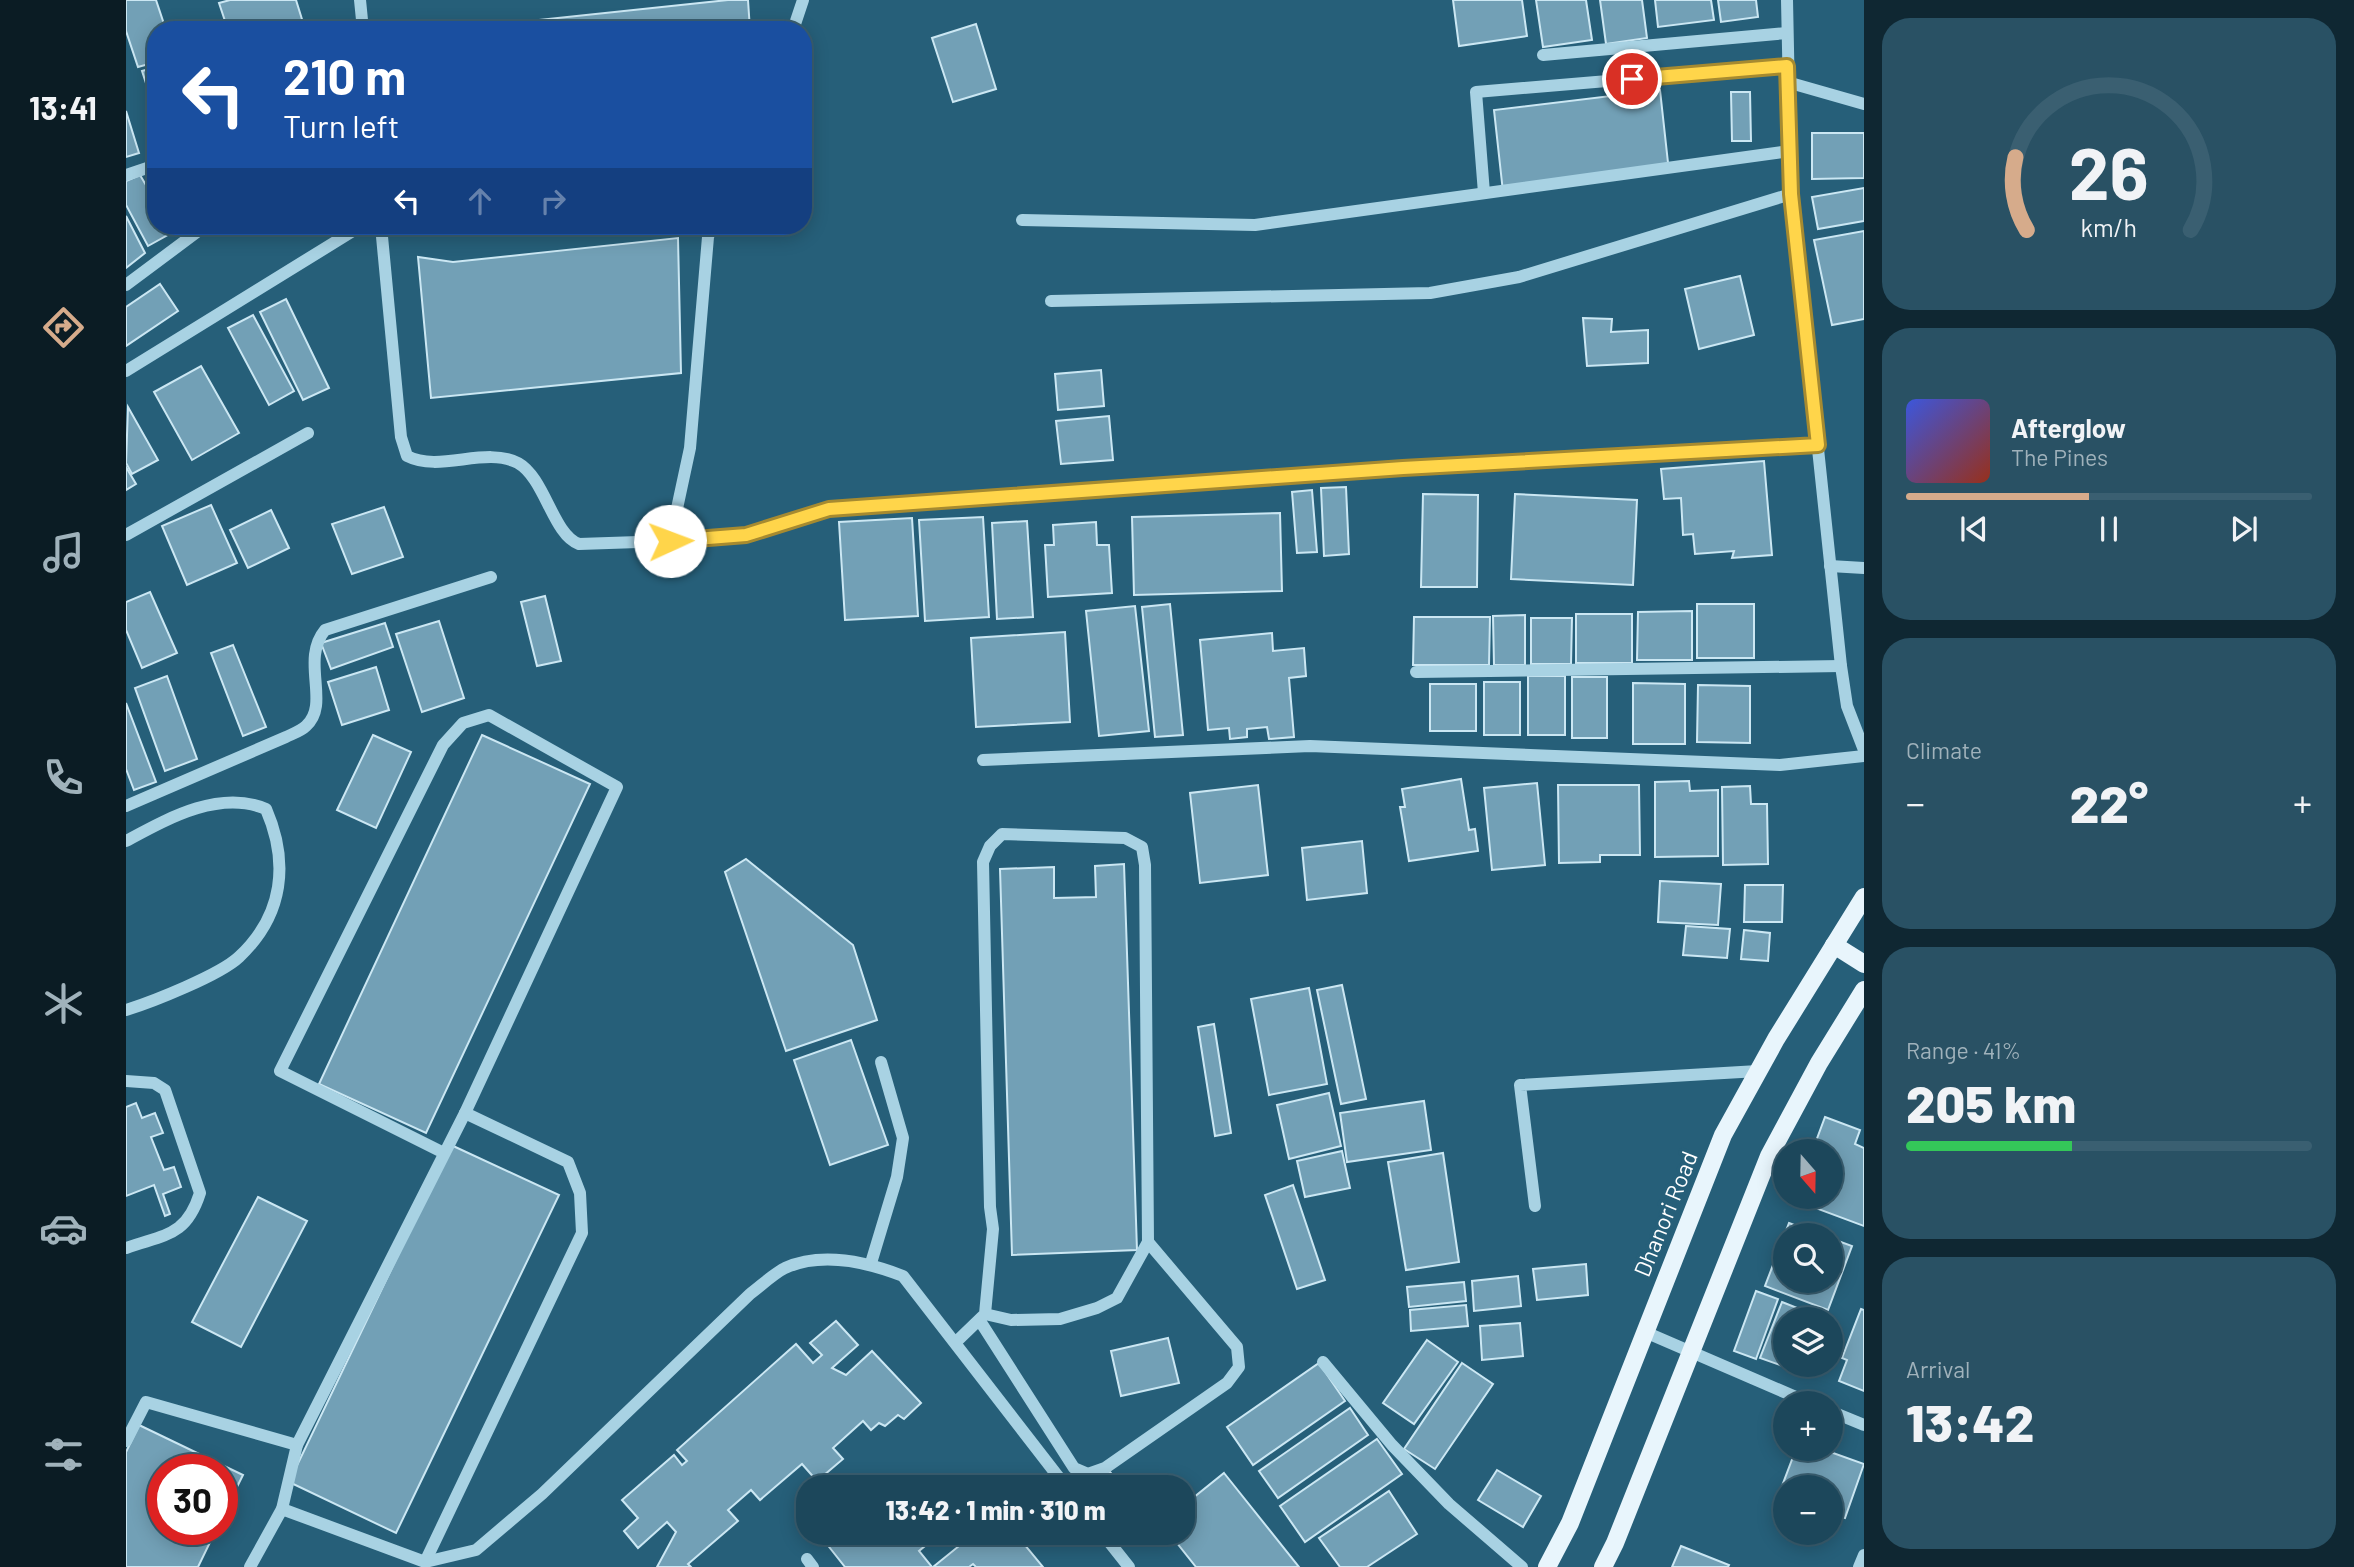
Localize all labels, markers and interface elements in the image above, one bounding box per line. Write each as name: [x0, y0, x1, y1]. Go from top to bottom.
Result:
text: 210 m: [283, 46, 406, 105]
icon: left: [168, 49, 259, 140]
pin: [1602, 49, 1662, 109]
icon: arrive: [1613, 60, 1651, 98]
text: 13:41: [29, 88, 97, 126]
text: Turn left: [283, 106, 400, 144]
text: 26: [2069, 127, 2149, 215]
icon: left: [388, 182, 426, 220]
icon: ahead: [461, 182, 499, 220]
icon: right: [534, 182, 572, 220]
text: km/h: [2081, 212, 2137, 242]
icon: directions: [39, 303, 88, 352]
text: Afterglow: [2011, 412, 2126, 443]
text: The Pines: [2011, 443, 2108, 471]
position arrow: [633, 504, 707, 578]
icon: previous: [1955, 510, 1993, 548]
icon: pause: [2090, 510, 2128, 548]
icon: next: [2225, 510, 2263, 548]
icon: music: [39, 528, 88, 577]
text: Climate: [1906, 736, 1982, 764]
icon: phone: [39, 753, 88, 802]
text: 22°: [2070, 771, 2148, 833]
text: −: [1906, 779, 1925, 825]
text: +: [2293, 779, 2312, 825]
icon: climate: [39, 979, 88, 1028]
text: Range · 41%: [1906, 1036, 2021, 1064]
text: 205 km: [1906, 1071, 2076, 1133]
north arrow: [1773, 1139, 1843, 1209]
map controls: [1773, 1139, 1843, 1545]
street label: Dhanori Road: [1627, 1147, 1703, 1280]
icon: car: [39, 1204, 88, 1253]
button: search: [1773, 1223, 1843, 1293]
button: layers: [1773, 1307, 1843, 1377]
text: Arrival: [1906, 1355, 1970, 1383]
text: 13:42: [1906, 1390, 2034, 1452]
button: +: [1773, 1391, 1843, 1461]
icon: filters: [39, 1430, 88, 1479]
speed limit sign: 30: [147, 1454, 238, 1545]
button: −: [1773, 1475, 1843, 1545]
text: 13:42 · 1 min · 310 m: [885, 1494, 1106, 1525]

